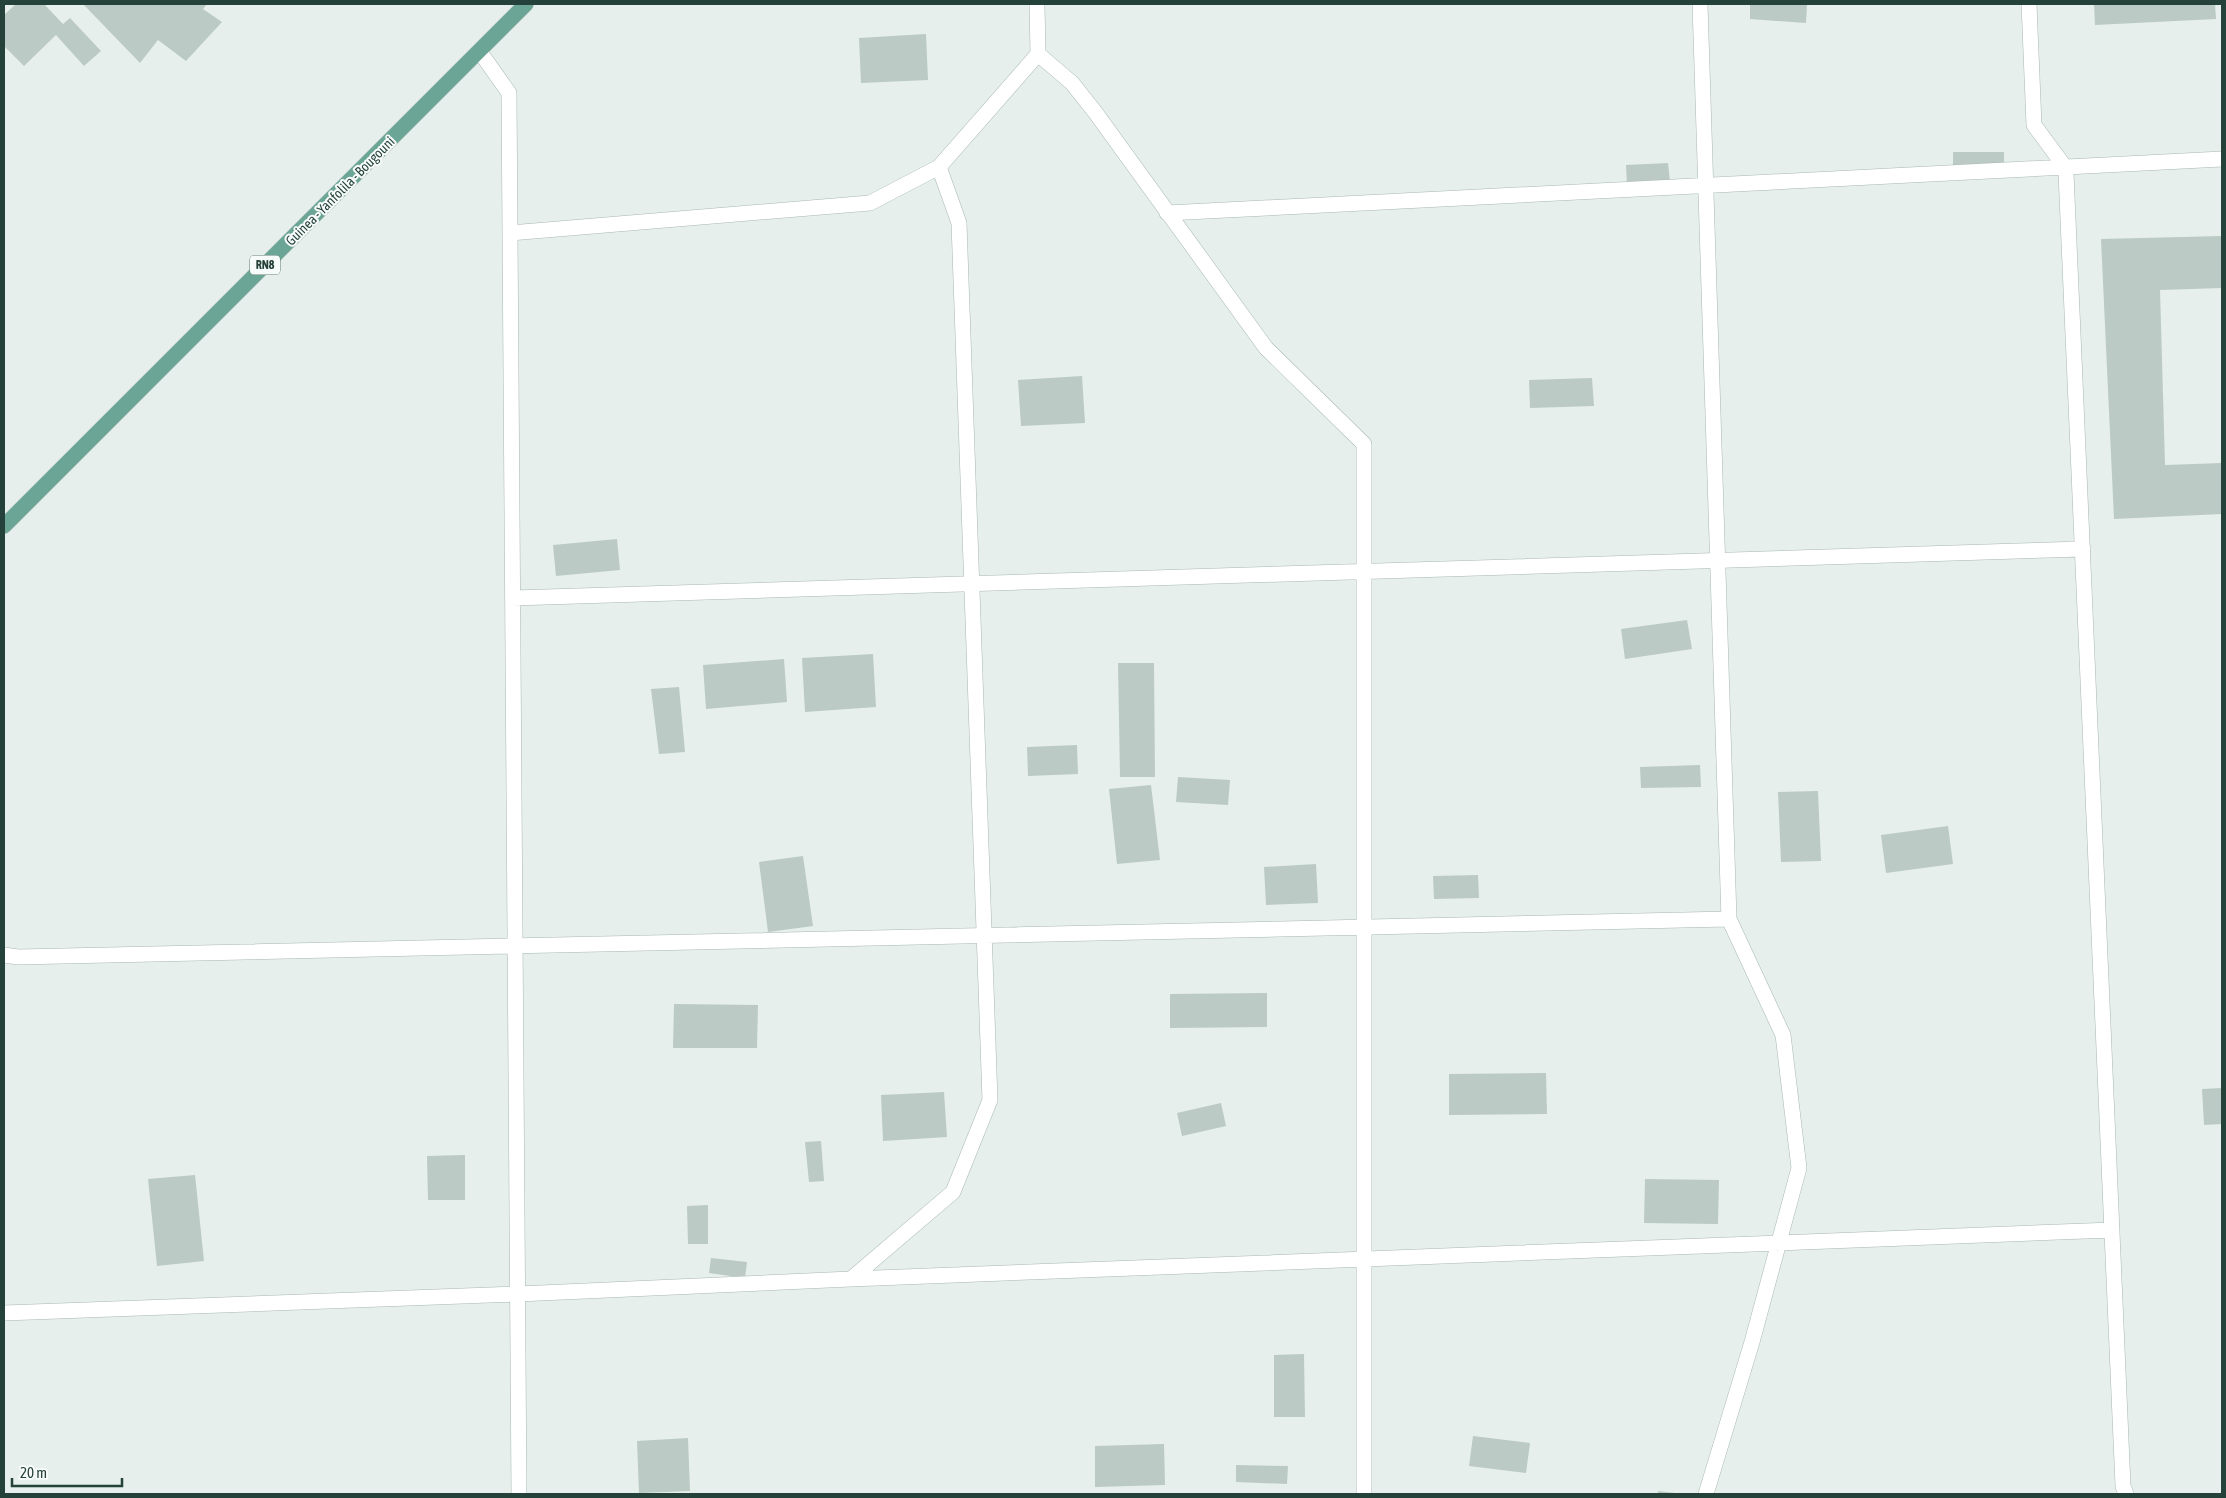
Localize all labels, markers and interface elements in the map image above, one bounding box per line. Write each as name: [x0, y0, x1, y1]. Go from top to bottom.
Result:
street label: Guinea - Yanfolila - Bougouni: [282, 133, 398, 249]
road number: RN8: [250, 256, 280, 274]
scale bar: [12, 1456, 122, 1488]
text: 20 m: [20, 1464, 47, 1481]

